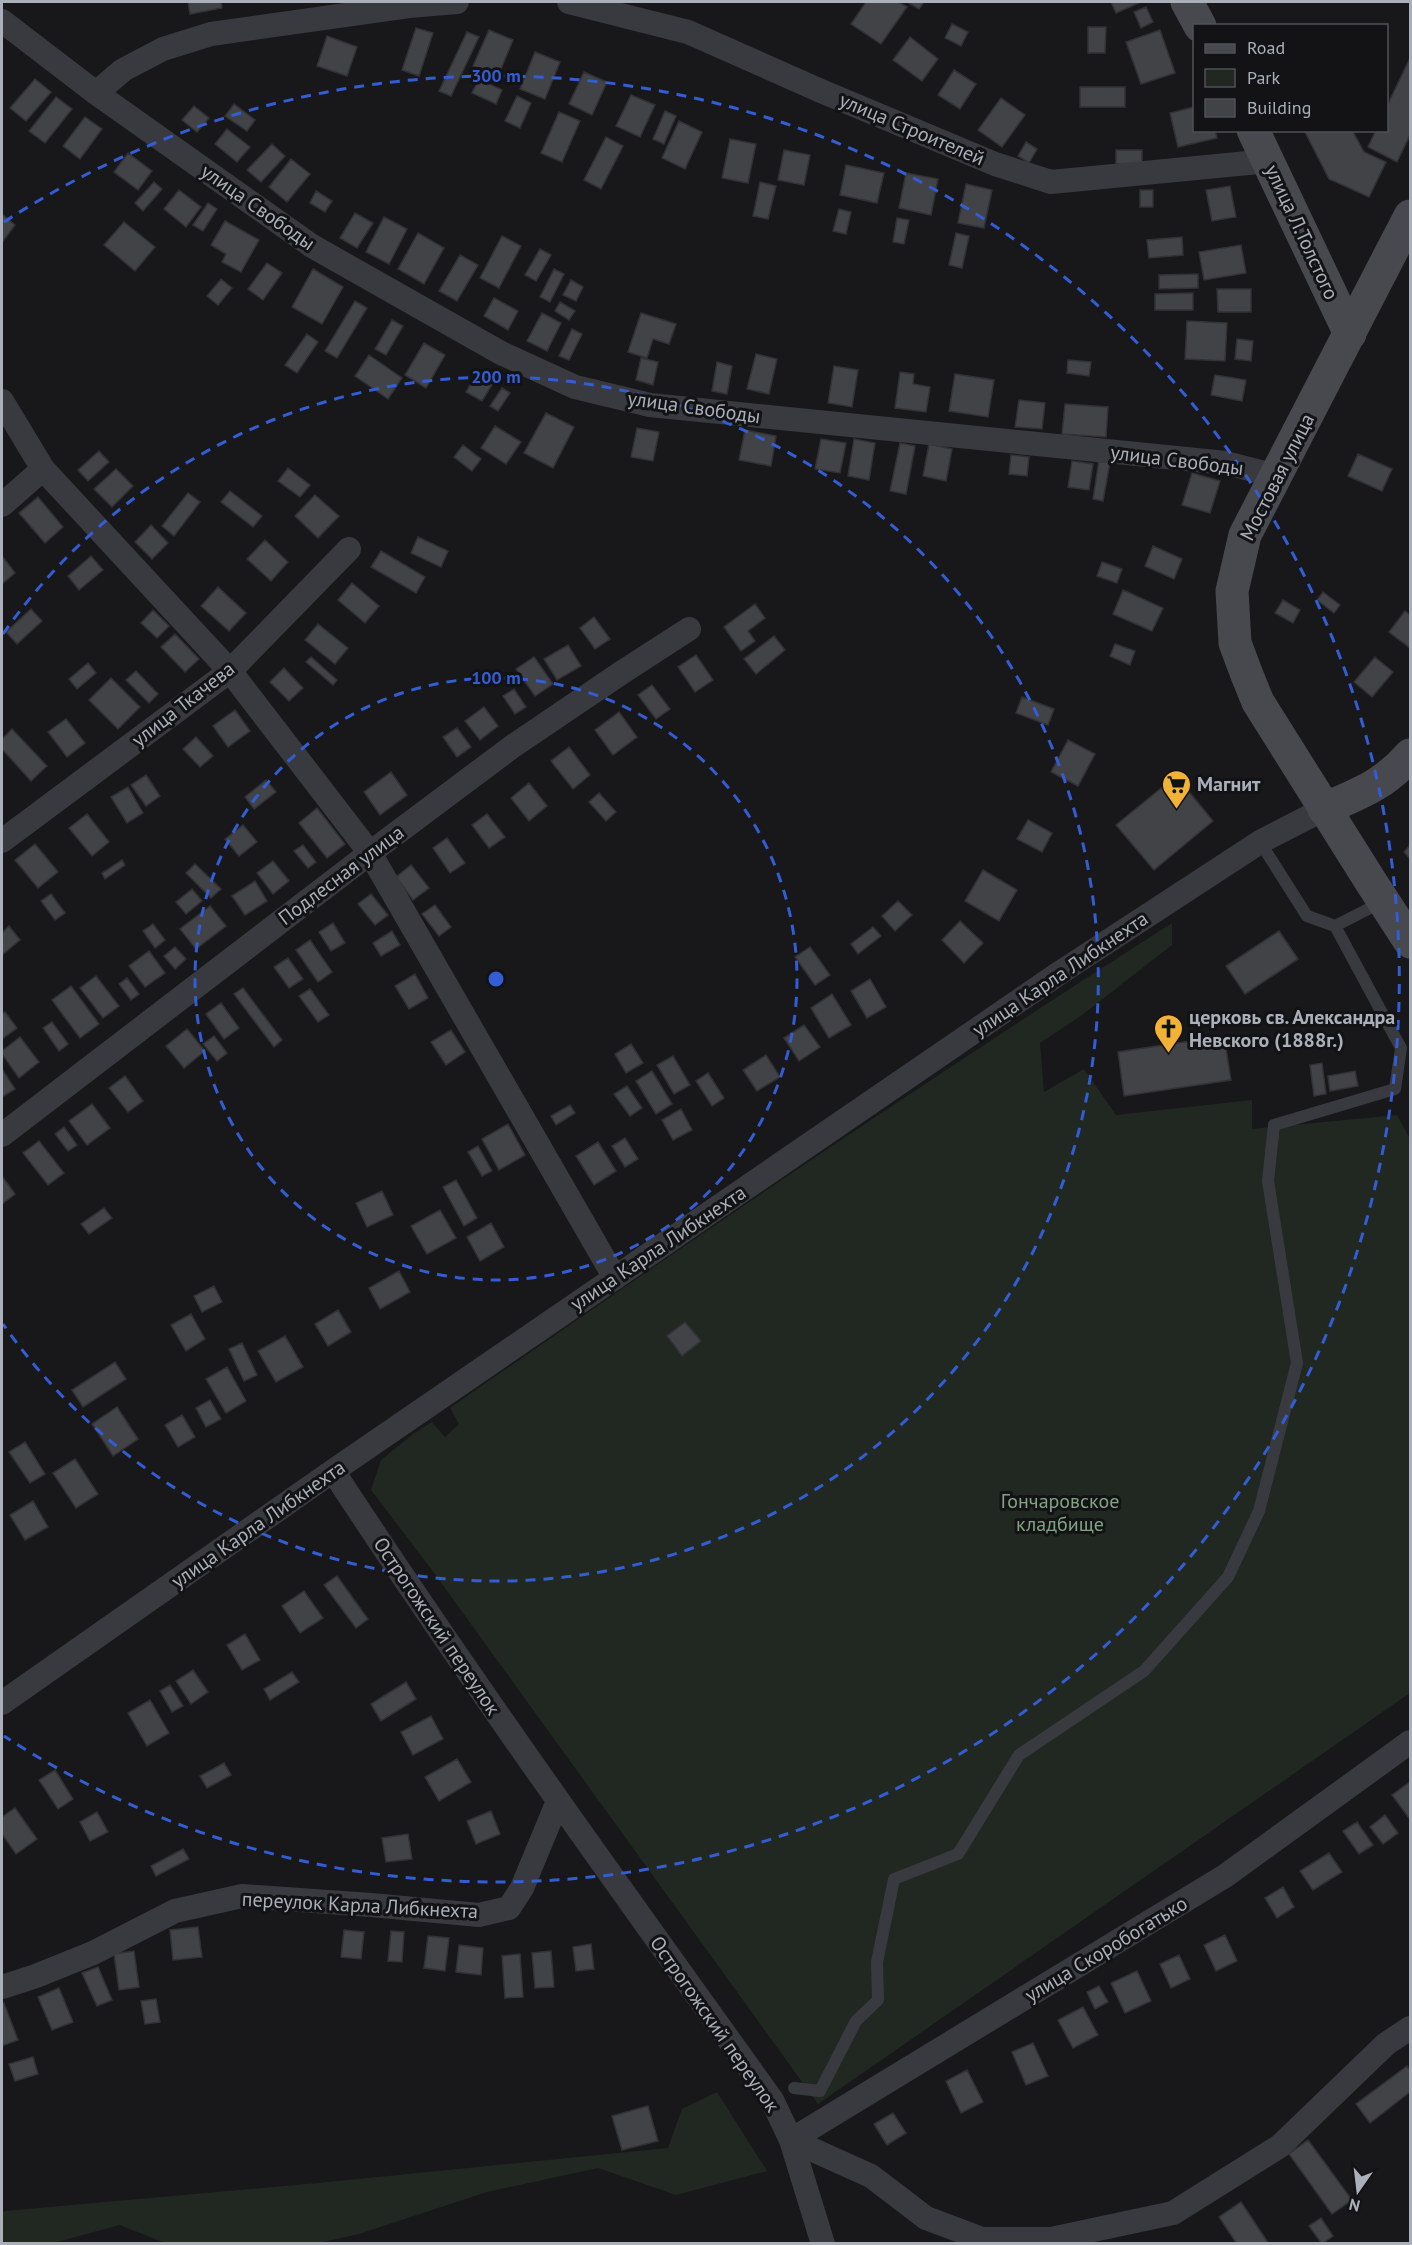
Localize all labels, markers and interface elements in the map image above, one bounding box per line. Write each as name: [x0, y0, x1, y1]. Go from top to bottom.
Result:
legend: [1193, 24, 1388, 132]
text: Road: [1247, 36, 1285, 59]
text: 300 m: [471, 64, 521, 87]
text: Park: [1247, 66, 1280, 89]
street label: улица Строителей: [835, 87, 989, 171]
text: Building: [1247, 96, 1311, 119]
street label: улица Свободы: [196, 158, 320, 256]
street label: улица Л.Толстого: [1259, 160, 1345, 304]
text: 200 m: [471, 365, 521, 388]
street label: улица Свободы: [626, 385, 762, 429]
street label: Мостовая улица: [1234, 409, 1320, 545]
street label: улица Свободы: [1109, 439, 1245, 481]
street label: улица Ткачева: [126, 656, 240, 752]
text: 100 m: [471, 666, 521, 689]
supermarket icon: Магнит: [1160, 768, 1192, 810]
place label: Магнит: [1197, 771, 1261, 797]
street label: Подлесная улица: [273, 819, 409, 931]
street label: улица Карла Либкнехта: [967, 905, 1153, 1043]
centre of rings: [486, 969, 506, 989]
place label: церковь св. Александра Невского (1888г.): [1189, 1004, 1395, 1053]
church icon: церковь св. Александра Невского (1888г.): [1152, 1012, 1184, 1054]
street label: улица Карла Либкнехта: [565, 1179, 751, 1317]
street label: улица Карла Либкнехта: [166, 1454, 350, 1594]
park label: Гончаровское кладбище: [1001, 1488, 1119, 1537]
street label: Острогожский переулок: [368, 1532, 507, 1720]
street label: переулок Карла Либкнехта: [241, 1886, 479, 1924]
street label: улица Скоробогатько: [1020, 1890, 1192, 2008]
street label: Острогожский переулок: [644, 1931, 786, 2118]
north arrow: [1328, 2161, 1388, 2221]
text: N: [1347, 2195, 1362, 2217]

